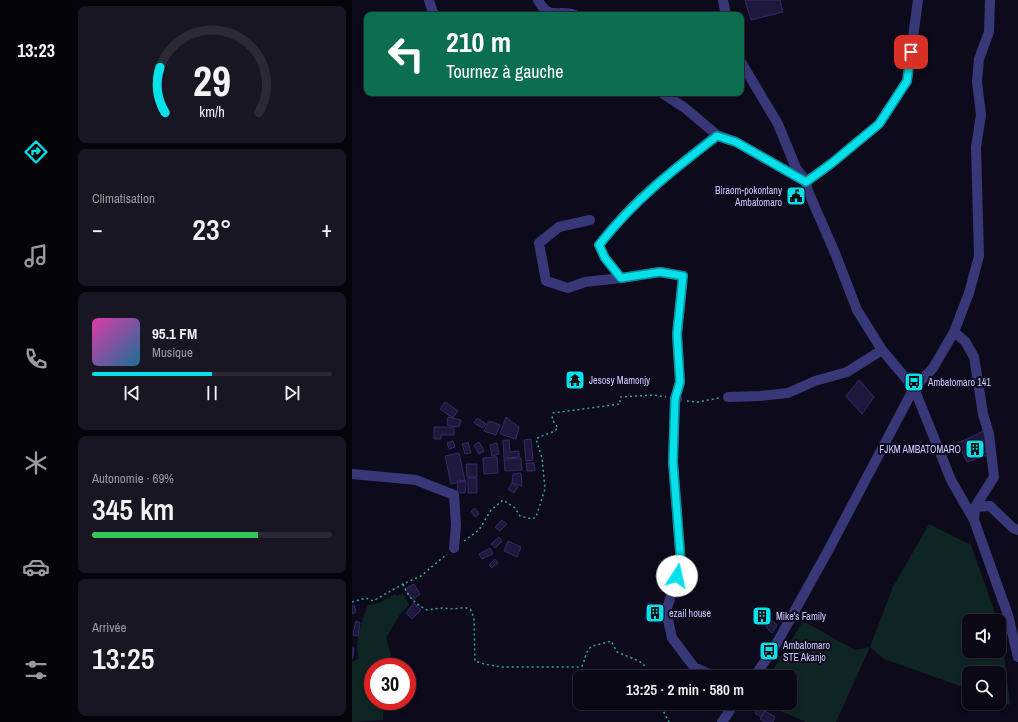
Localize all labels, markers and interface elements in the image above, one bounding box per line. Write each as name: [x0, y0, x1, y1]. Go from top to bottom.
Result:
text: 210 m: [446, 23, 511, 61]
icon: left: [380, 28, 432, 80]
pin: [894, 35, 928, 69]
text: 13:23: [17, 38, 55, 63]
icon: arrive: [900, 41, 922, 63]
text: 29: [193, 52, 231, 108]
text: Tournez à gauche: [446, 59, 563, 84]
text: km/h: [199, 101, 225, 120]
icon: directions: [22, 138, 50, 166]
place label: Biraom-pokontany Ambatomaro: [715, 184, 783, 209]
public building icon: Biraom-pokontany Ambatomaro: [785, 185, 807, 207]
text: Climatisation: [92, 190, 155, 207]
text: 23°: [192, 209, 232, 249]
text: −: [92, 214, 103, 244]
text: +: [321, 214, 332, 244]
icon: music: [22, 242, 50, 270]
text: 95.1 FM: [152, 323, 197, 344]
text: Musique: [152, 344, 193, 361]
icon: phone: [22, 345, 50, 373]
temple icon: Jesosy Mamonjy: [564, 369, 586, 391]
bus stop icon: Ambatomaro 141: [903, 371, 925, 393]
place label: Jesosy Mamonjy: [589, 374, 651, 387]
place label: Ambatomaro 141: [927, 376, 991, 389]
icon: previous: [121, 382, 143, 404]
icon: pause: [201, 382, 223, 404]
icon: next: [281, 382, 303, 404]
building icon: FJKM AMBATOMARO: [964, 438, 986, 460]
place label: FJKM AMBATOMARO: [879, 443, 961, 456]
icon: climate: [22, 449, 50, 477]
text: Autonomie · 69%: [92, 470, 174, 487]
text: 345 km: [92, 489, 174, 529]
icon: car: [22, 553, 50, 581]
position arrow: [656, 555, 698, 597]
building icon: ezail house: [644, 602, 666, 624]
building icon: Mike's Family: [751, 605, 773, 627]
place label: ezail house: [669, 607, 711, 620]
place label: Mike's Family: [776, 610, 827, 623]
map controls: [962, 614, 1006, 710]
button: sound: [962, 614, 1006, 658]
text: Arrivée: [92, 619, 126, 636]
text: 13:25: [92, 638, 154, 678]
place label: Ambatomaro STE Akanjo: [782, 639, 830, 664]
bus stop icon: Ambatomaro STE Akanjo: [758, 640, 780, 662]
icon: filters: [22, 656, 50, 684]
speed limit sign: 30: [364, 658, 416, 710]
button: search: [962, 666, 1006, 710]
text: 13:25 · 2 min · 580 m: [626, 679, 744, 700]

